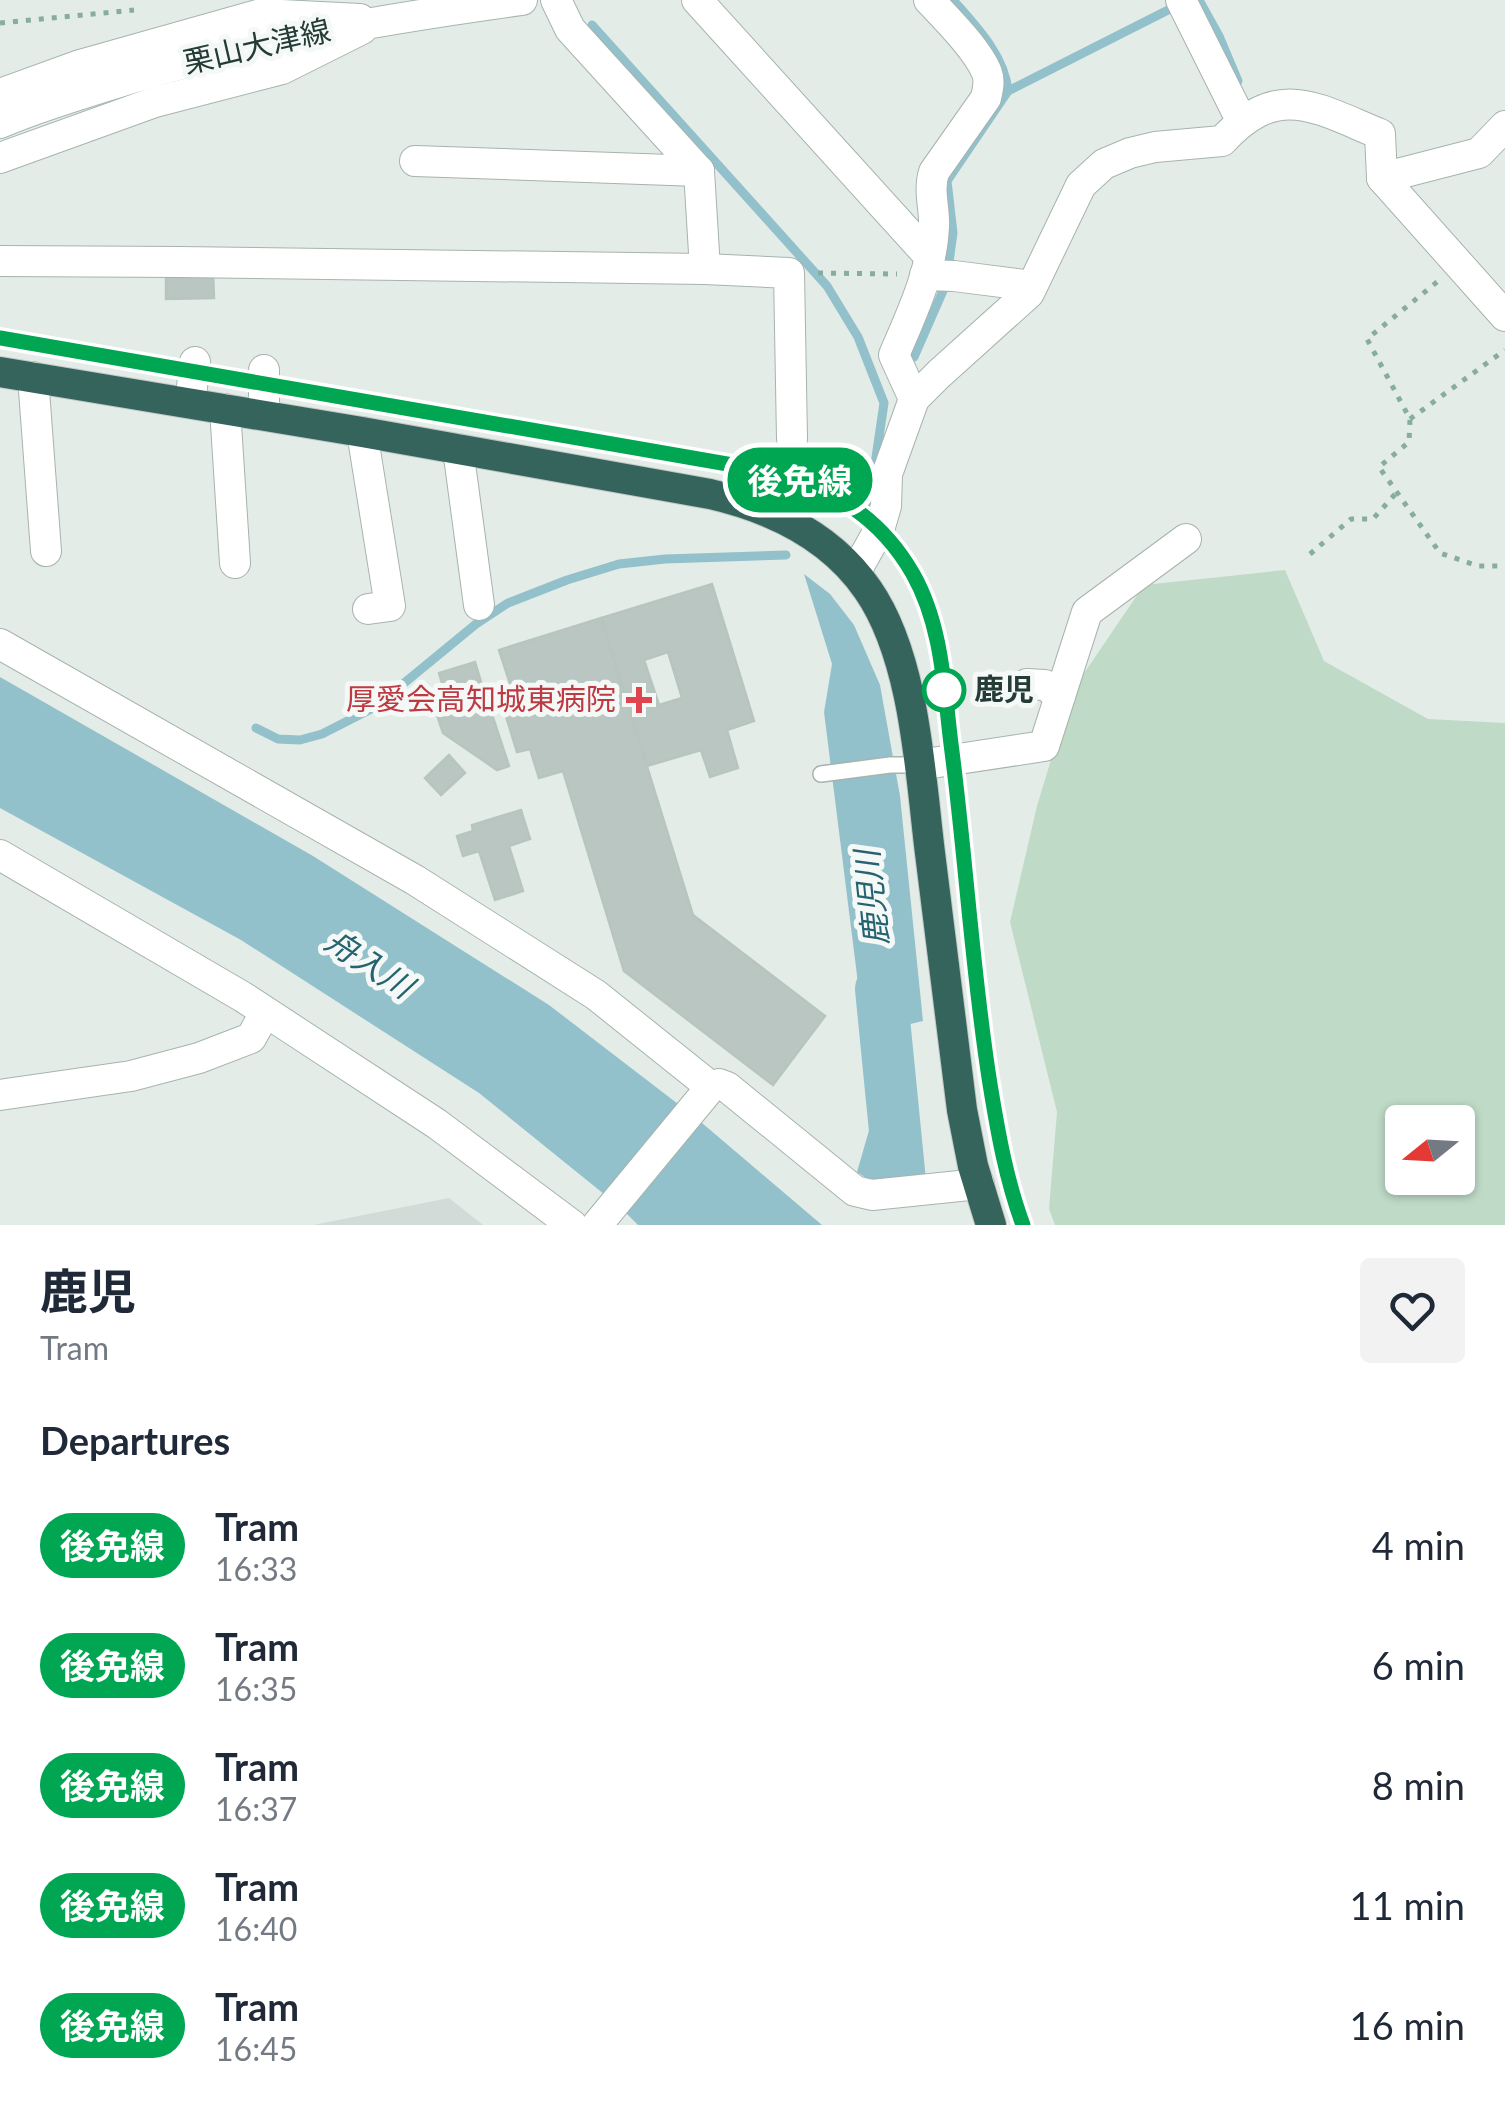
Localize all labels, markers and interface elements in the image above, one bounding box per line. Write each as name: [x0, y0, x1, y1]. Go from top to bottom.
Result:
street label: 栗山大津線: [179, 11, 334, 79]
line badge: 後免線: [742, 448, 858, 512]
text: 後免線: [747, 459, 853, 501]
marker: 鹿児: [923, 669, 965, 711]
place label: 鹿児: [974, 670, 1034, 706]
place label: 厚愛会高知城東病院: [346, 680, 616, 716]
marker: 厚愛会高知城東病院: [626, 687, 652, 713]
water label: 鹿児川: [846, 845, 895, 948]
water label: 舟入川: [319, 920, 423, 1007]
north arrow: [1385, 1105, 1475, 1195]
map controls: [1385, 1105, 1475, 1195]
button: heart: [1360, 1258, 1465, 1363]
text: 鹿児: [40, 1262, 136, 1319]
text: Tram: [40, 1328, 109, 1367]
text: Departures: [40, 1417, 230, 1463]
text: Tram: [215, 1503, 299, 1549]
text: 4 min: [1372, 1522, 1465, 1568]
text: 後免線: [60, 1524, 165, 1566]
text: 16:33: [215, 1549, 297, 1588]
text: Tram: [215, 1623, 299, 1669]
text: 6 min: [1372, 1642, 1465, 1688]
text: 後免線: [60, 1644, 165, 1686]
text: 16:35: [215, 1669, 297, 1708]
text: Tram: [215, 1743, 299, 1789]
text: 8 min: [1372, 1762, 1465, 1808]
text: 後免線: [60, 1764, 165, 1806]
text: 16:37: [215, 1789, 297, 1828]
text: Tram: [215, 1863, 299, 1909]
text: 11 min: [1350, 1882, 1465, 1928]
text: 後免線: [60, 1884, 165, 1926]
text: 16:40: [215, 1909, 297, 1948]
text: Tram: [215, 1983, 299, 2029]
text: 16 min: [1350, 2002, 1465, 2048]
text: 後免線: [60, 2004, 165, 2046]
text: 16:45: [215, 2029, 297, 2068]

